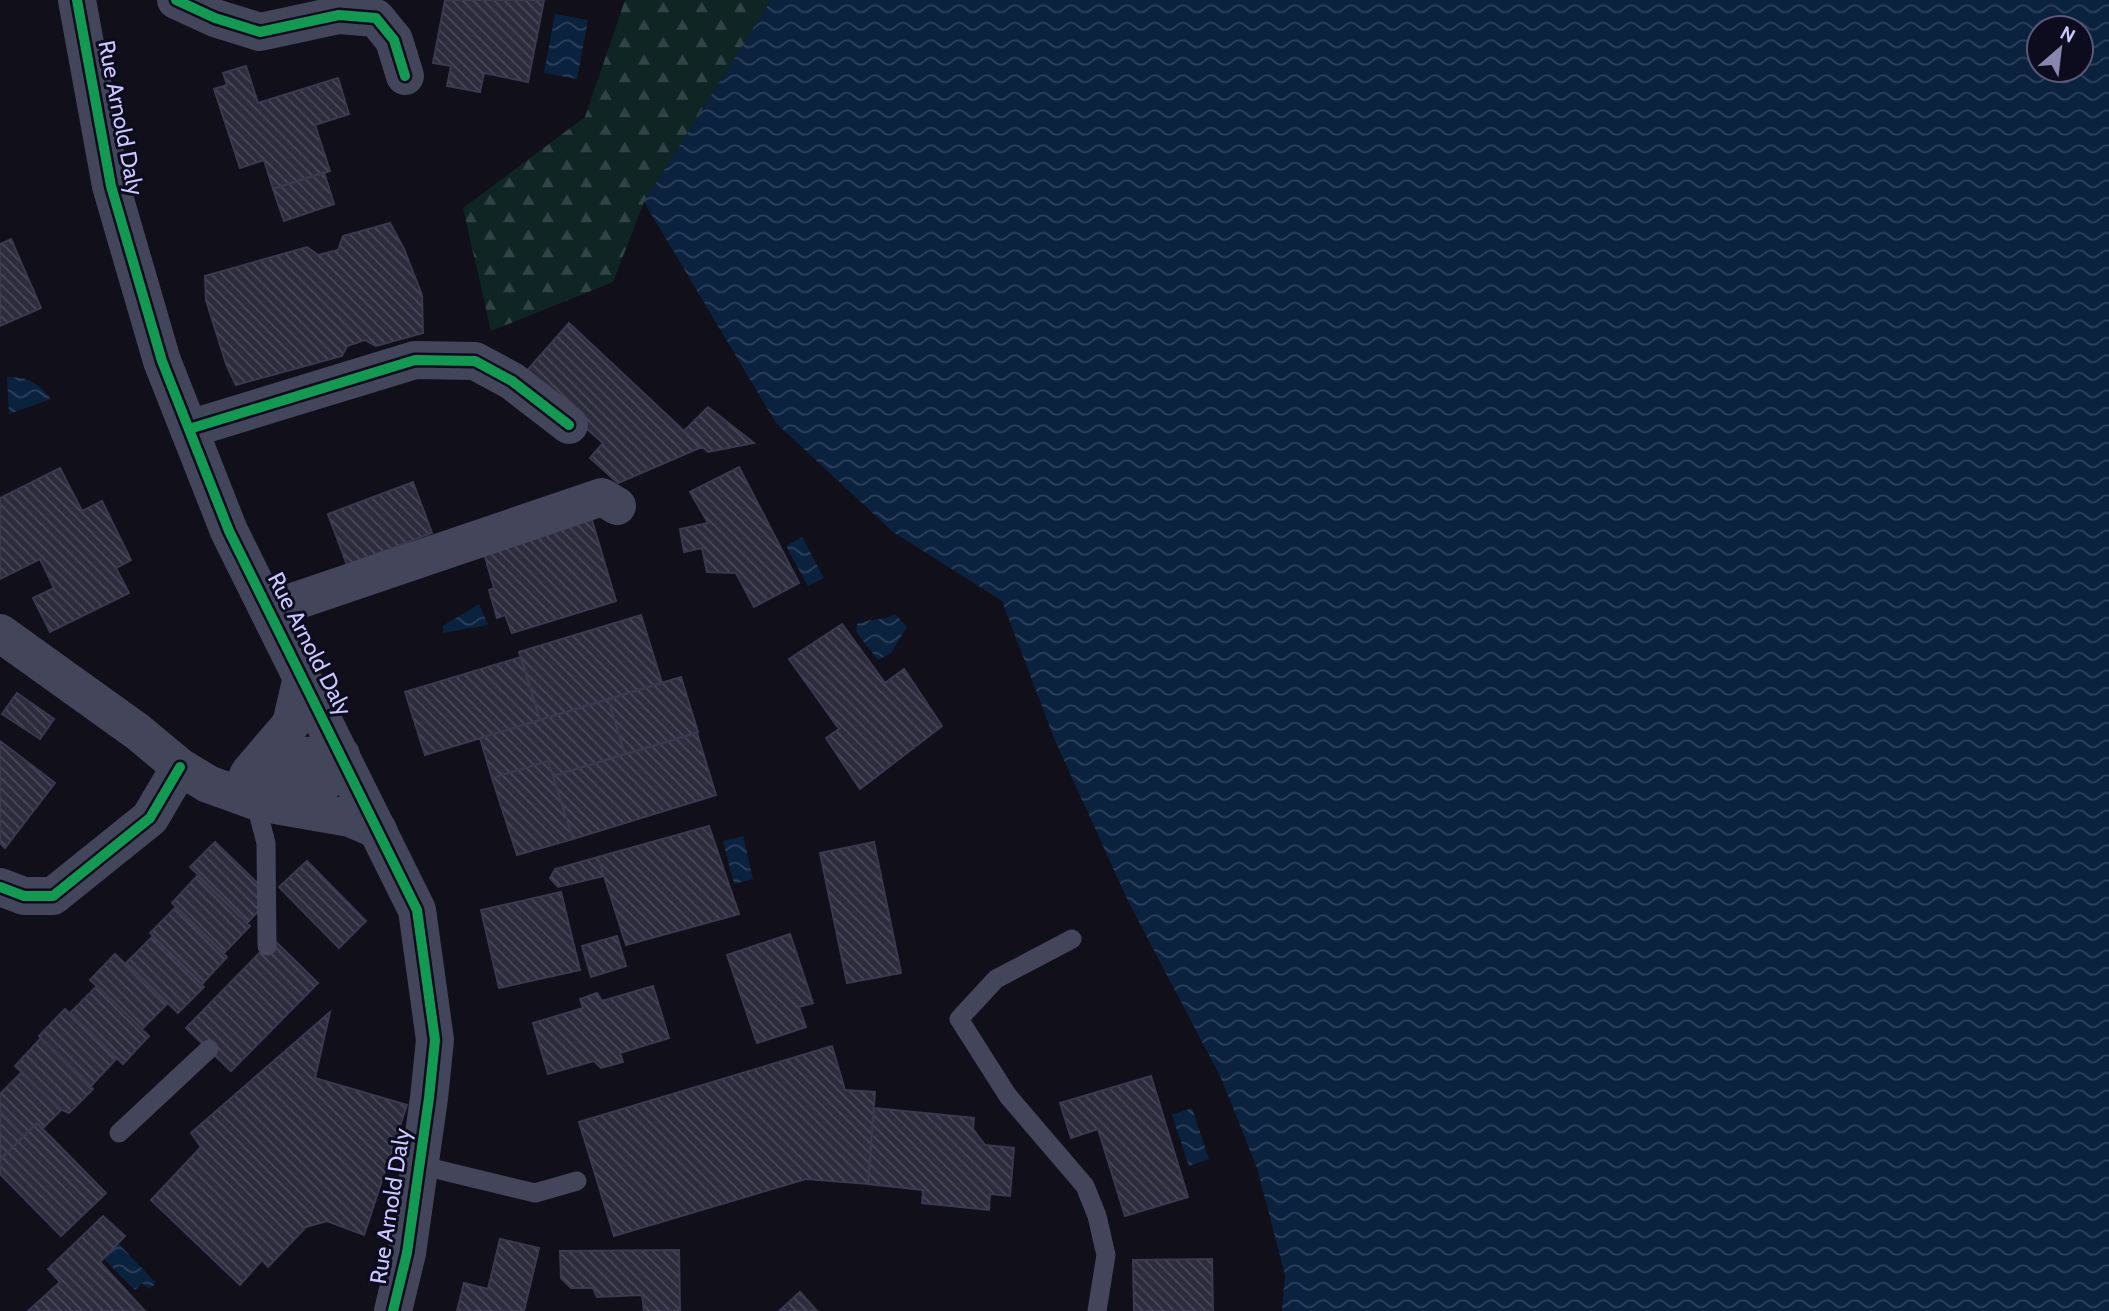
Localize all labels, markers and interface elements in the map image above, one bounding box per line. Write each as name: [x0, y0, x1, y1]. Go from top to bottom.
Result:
north arrow: [2025, 14, 2095, 84]
text: N: [2056, 21, 2079, 48]
street label: Rue Arnold Daly: [92, 38, 150, 198]
street label: Rue Arnold Daly: [262, 568, 358, 721]
street label: Rue Arnold Daly: [364, 1126, 416, 1286]

